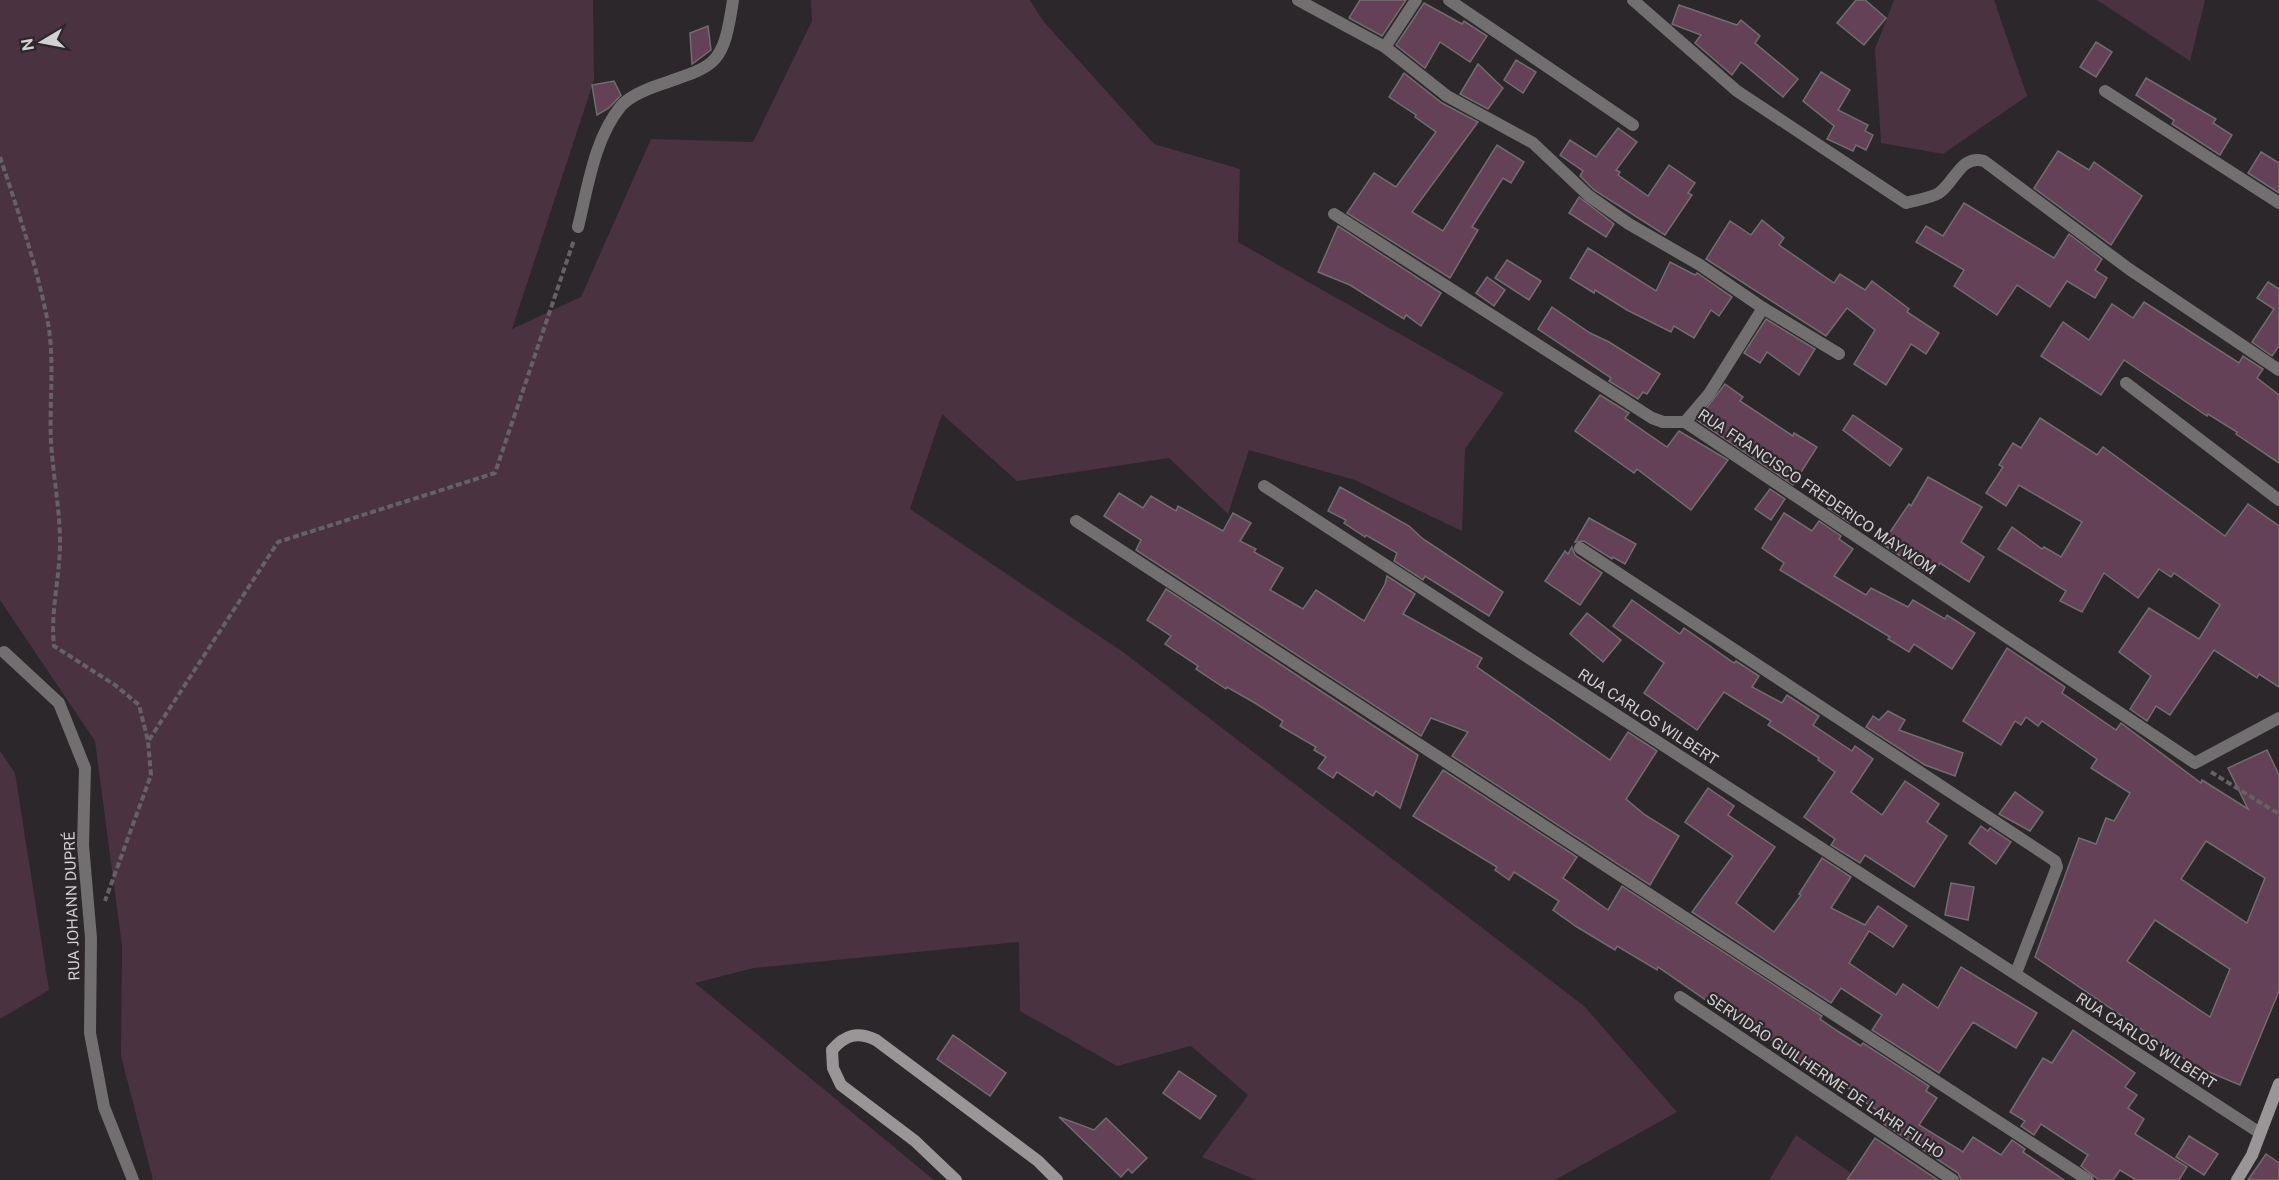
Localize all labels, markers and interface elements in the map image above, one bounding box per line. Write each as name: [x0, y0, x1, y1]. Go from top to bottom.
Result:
north arrow: [12, 12, 72, 72]
text: N: [17, 37, 38, 52]
street label: RUA FRANCISCO FREDERICO MAYWOM: [1695, 405, 1939, 578]
street label: RUA CARLOS WILBERT: [1575, 665, 1722, 768]
street label: RUA JOHANN DUPRÉ: [60, 831, 83, 981]
street label: RUA CARLOS WILBERT: [2073, 989, 2220, 1092]
street label: SERVIDÃO GUILHERME DE LAHR FILHO: [1703, 990, 1947, 1162]

